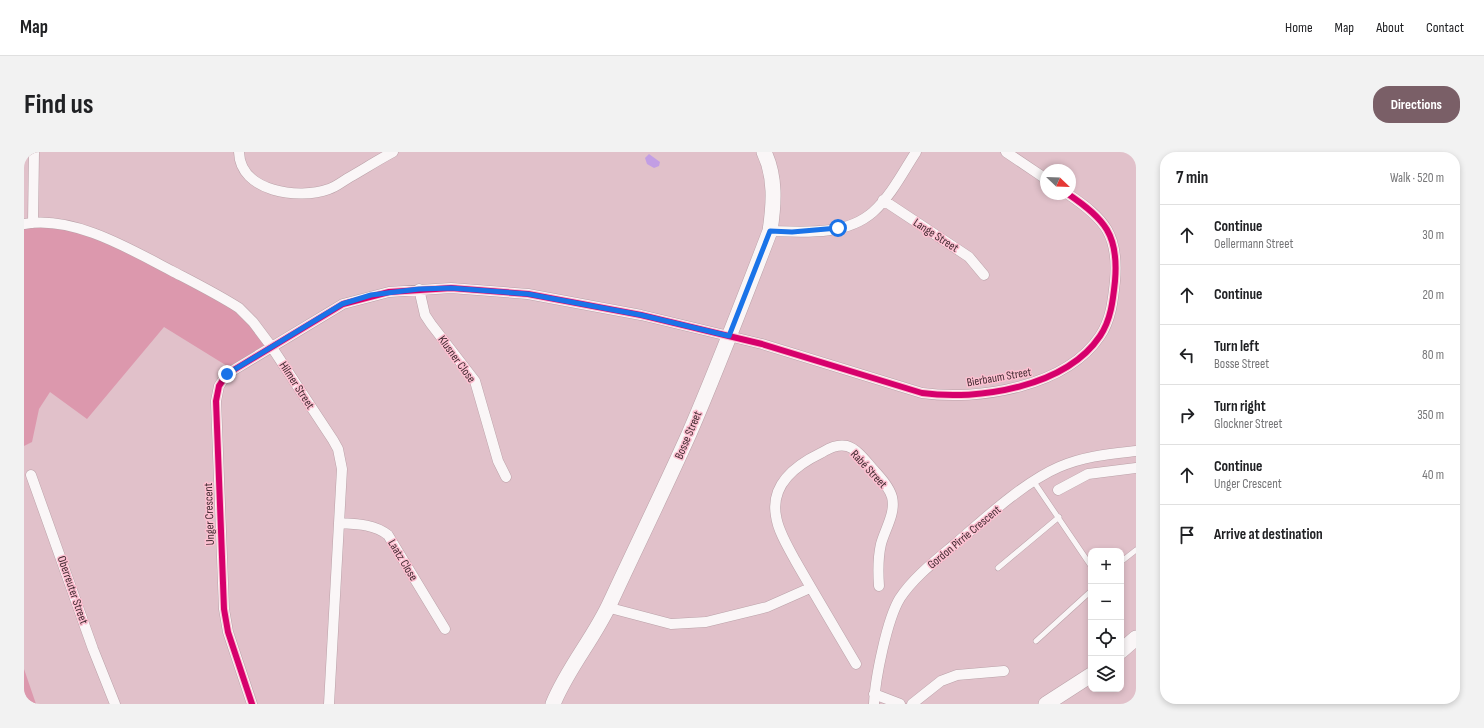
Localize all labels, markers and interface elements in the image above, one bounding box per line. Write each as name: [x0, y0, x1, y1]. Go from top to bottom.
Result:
text: Map: [20, 16, 48, 39]
text: Home: [1285, 19, 1313, 36]
text: Map: [1335, 19, 1354, 36]
text: About: [1376, 19, 1404, 36]
text: Contact: [1426, 19, 1464, 36]
button: Directions: [1373, 86, 1460, 123]
text: Find us: [24, 88, 93, 121]
north arrow: [1040, 164, 1076, 200]
text: 7 min: [1176, 168, 1208, 188]
text: Walk · 520 m: [1390, 170, 1444, 186]
street label: Lange Street: [910, 215, 961, 256]
text: Continue: [1214, 217, 1263, 236]
route start: [829, 219, 847, 237]
icon: ahead: [1176, 224, 1198, 246]
text: 30 m: [1422, 227, 1444, 243]
text: Oellermann Street: [1214, 236, 1293, 252]
icon: ahead: [1176, 284, 1198, 306]
text: Continue: [1214, 285, 1263, 304]
text: 20 m: [1422, 287, 1444, 303]
street label: Klusner Close: [435, 333, 479, 386]
text: Turn left: [1214, 337, 1259, 356]
icon: left: [1176, 344, 1198, 366]
text: 80 m: [1422, 347, 1444, 363]
text: Bosse Street: [1214, 356, 1269, 372]
street label: Hilmer Street: [276, 359, 318, 412]
street label: Bierbaum Street: [966, 364, 1033, 391]
route end: [218, 365, 236, 383]
text: Turn right: [1214, 397, 1266, 416]
icon: right: [1176, 404, 1198, 426]
text: 350 m: [1417, 407, 1444, 423]
street label: Bosse Street: [672, 409, 705, 462]
text: Glockner Street: [1214, 416, 1283, 432]
street label: Rabé Street: [847, 447, 890, 492]
text: Continue: [1214, 457, 1263, 476]
icon: ahead: [1176, 464, 1198, 486]
text: 40 m: [1422, 467, 1444, 483]
text: Unger Crescent: [1214, 476, 1282, 492]
street label: Unger Crescent: [201, 482, 218, 546]
street label: Gordon Pirrie Crescent: [925, 502, 1004, 572]
icon: arrive: [1176, 524, 1198, 546]
text: Arrive at destination: [1214, 525, 1323, 544]
street label: Laatz Close: [384, 537, 421, 584]
map controls: [1088, 548, 1124, 692]
button: +: [1088, 548, 1124, 584]
street label: Oberreuter Street: [54, 554, 91, 627]
button: −: [1088, 584, 1124, 620]
button: locate: [1088, 620, 1124, 656]
button: layers: [1088, 656, 1124, 692]

